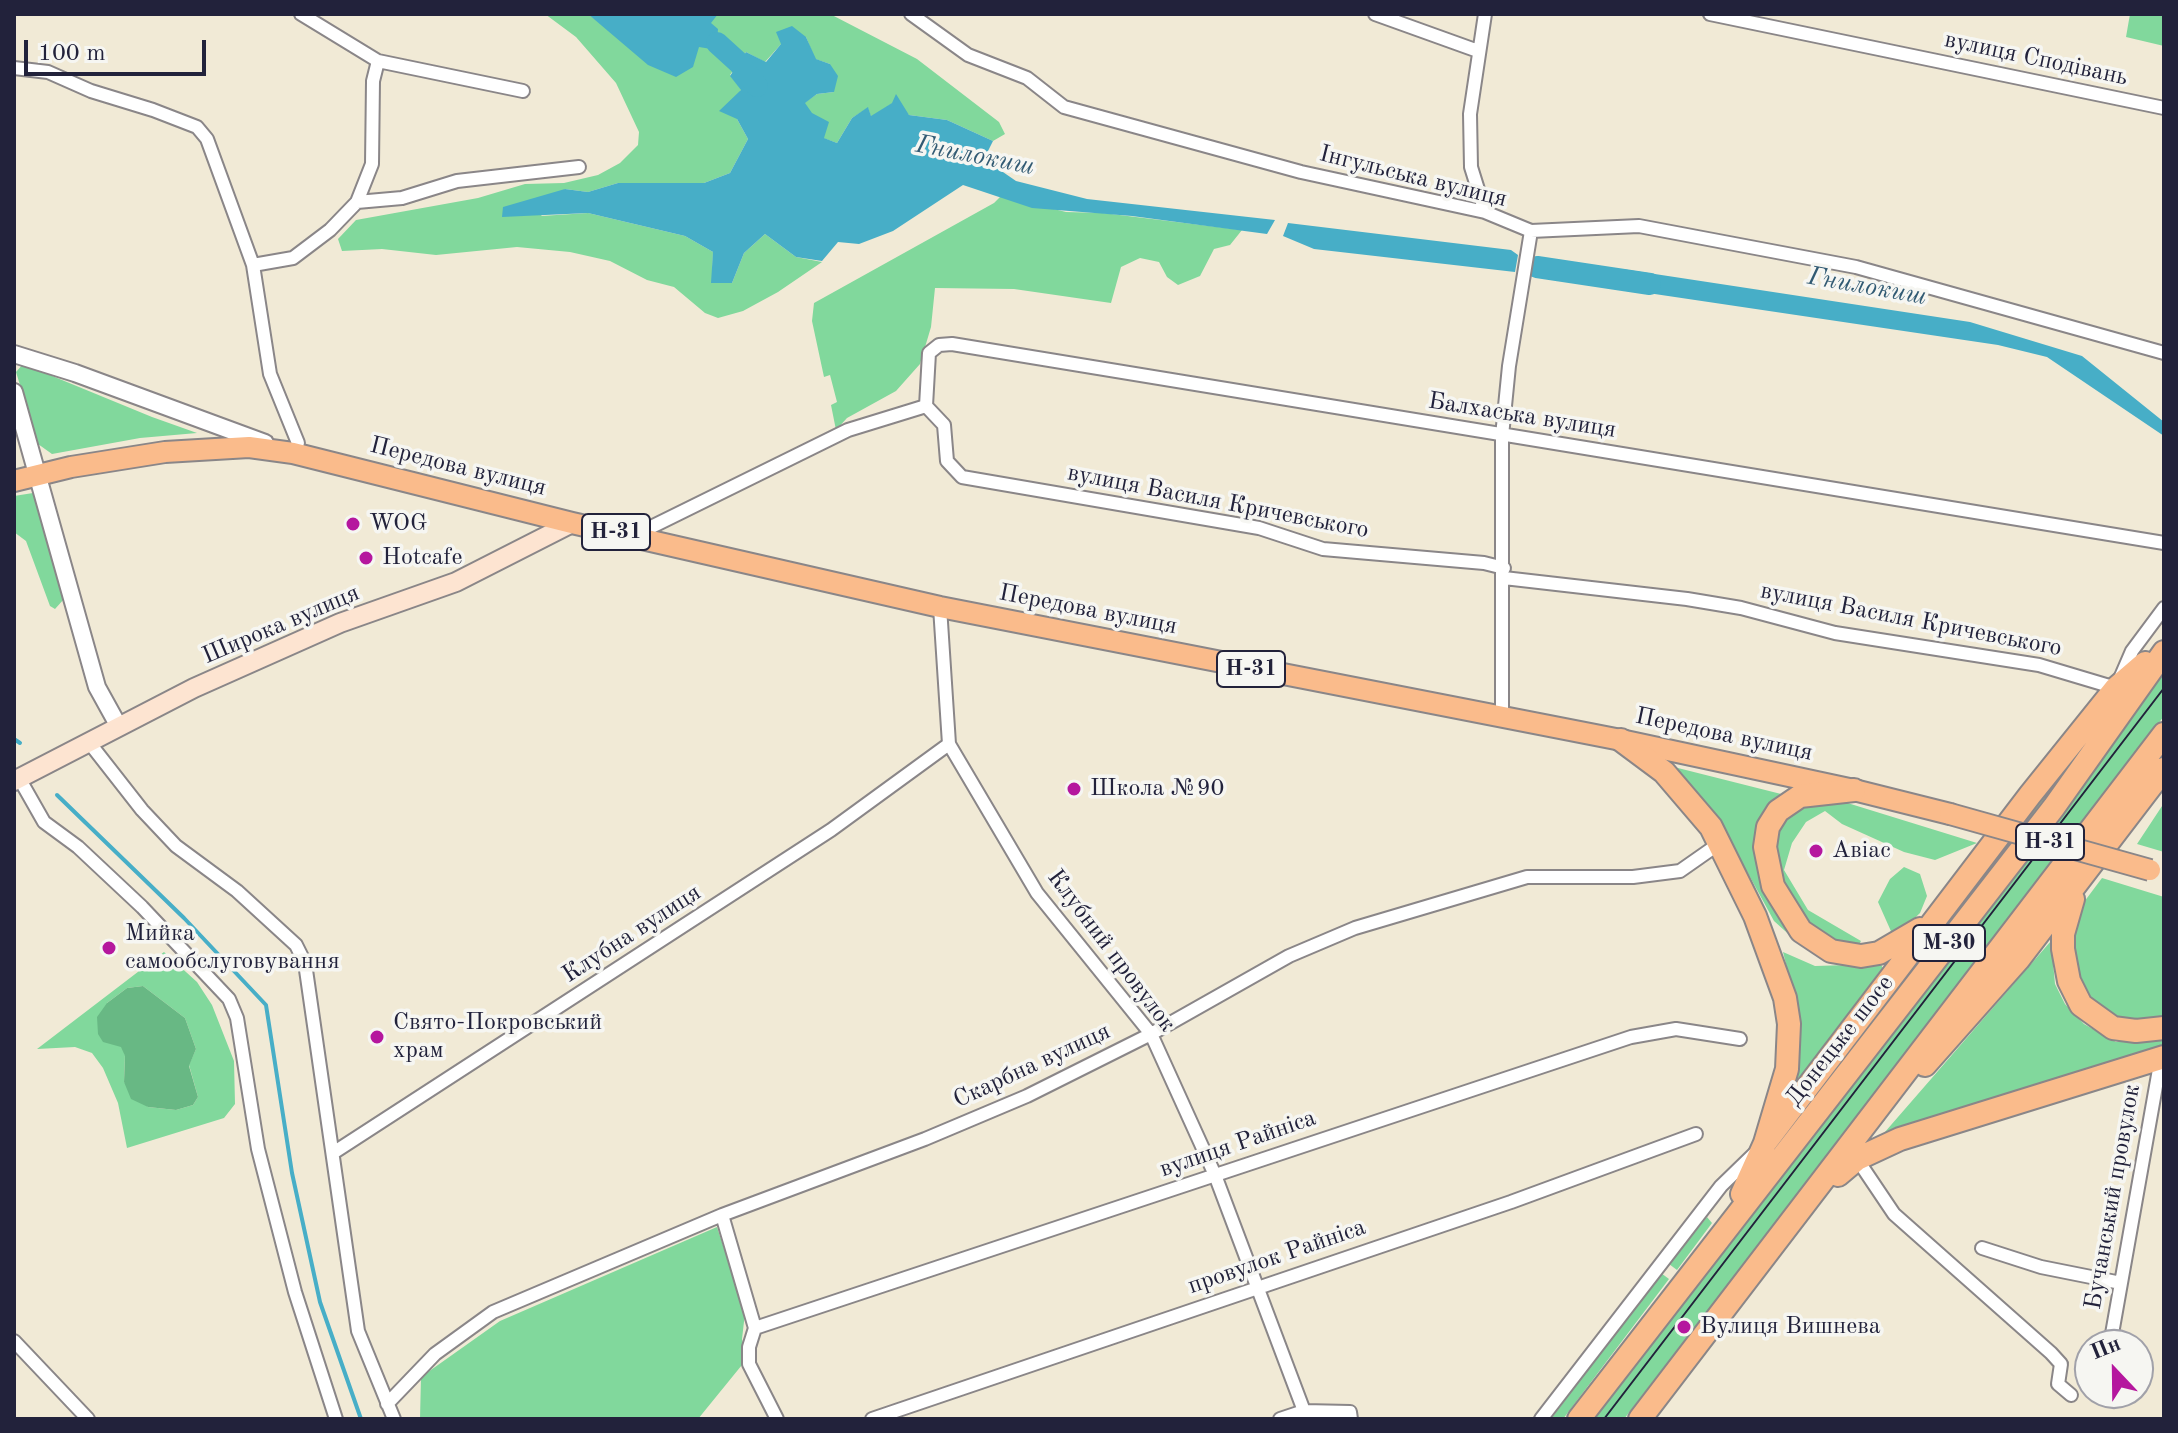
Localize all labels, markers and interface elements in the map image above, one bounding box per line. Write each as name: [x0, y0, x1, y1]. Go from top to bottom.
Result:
scale bar: [28, 24, 210, 74]
street label: вулиця Сподівань: [1942, 26, 2130, 92]
text: 100 m: [38, 42, 106, 66]
water label: Гнилокиш: [913, 129, 1037, 183]
street label: Інгульська вулиця: [1316, 140, 1510, 214]
water label: Гнилокиш: [1805, 261, 1929, 313]
street label: Балхаська вулиця: [1426, 387, 1618, 445]
street label: Передова вулиця: [367, 431, 549, 503]
street label: вулиця Василя Кричевського: [1065, 459, 1371, 545]
place label: WOG: [369, 510, 427, 538]
road number: Н-31: [582, 514, 650, 550]
marker: WOG: [344, 515, 362, 533]
place label: Hotcafe: [382, 544, 462, 572]
marker: Hotcafe: [357, 549, 375, 567]
street label: вулиця Василя Кричевського: [1758, 577, 2064, 663]
street label: Широка вулиця: [198, 579, 364, 671]
street label: Передова вулиця: [997, 579, 1179, 641]
road number: Н-31: [1217, 651, 1285, 687]
street label: Передова вулиця: [1633, 702, 1815, 768]
place label: Школа №90: [1090, 775, 1225, 803]
marker: Школа №90: [1065, 780, 1083, 798]
road number: Н-31: [2016, 824, 2084, 860]
place label: Авіас: [1832, 837, 1891, 865]
marker: Авіас: [1807, 842, 1825, 860]
street label: Клубний провулок: [1040, 864, 1182, 1038]
street label: Клубна вулиця: [557, 879, 707, 989]
place label: Мийка самообслуговування: [125, 920, 340, 976]
road number: М-30: [1913, 925, 1985, 961]
marker: Мийка самообслуговування: [100, 939, 118, 957]
street label: Донецьке шосе: [1780, 970, 1900, 1112]
place label: Свято-Покровський храм: [393, 1009, 602, 1065]
street label: Скарбна вулиця: [949, 1017, 1115, 1115]
marker: Свято-Покровський храм: [368, 1028, 386, 1046]
street label: Бучанський провулок: [2079, 1082, 2147, 1312]
street label: вулиця Райніса: [1156, 1104, 1320, 1184]
street label: провулок Райніса: [1184, 1213, 1370, 1301]
place label: Вулиця Вишнева: [1700, 1313, 1881, 1341]
marker: Вулиця Вишнева: [1675, 1318, 1693, 1336]
north arrow: [2074, 1329, 2154, 1409]
text: Пн: [2088, 1333, 2124, 1364]

